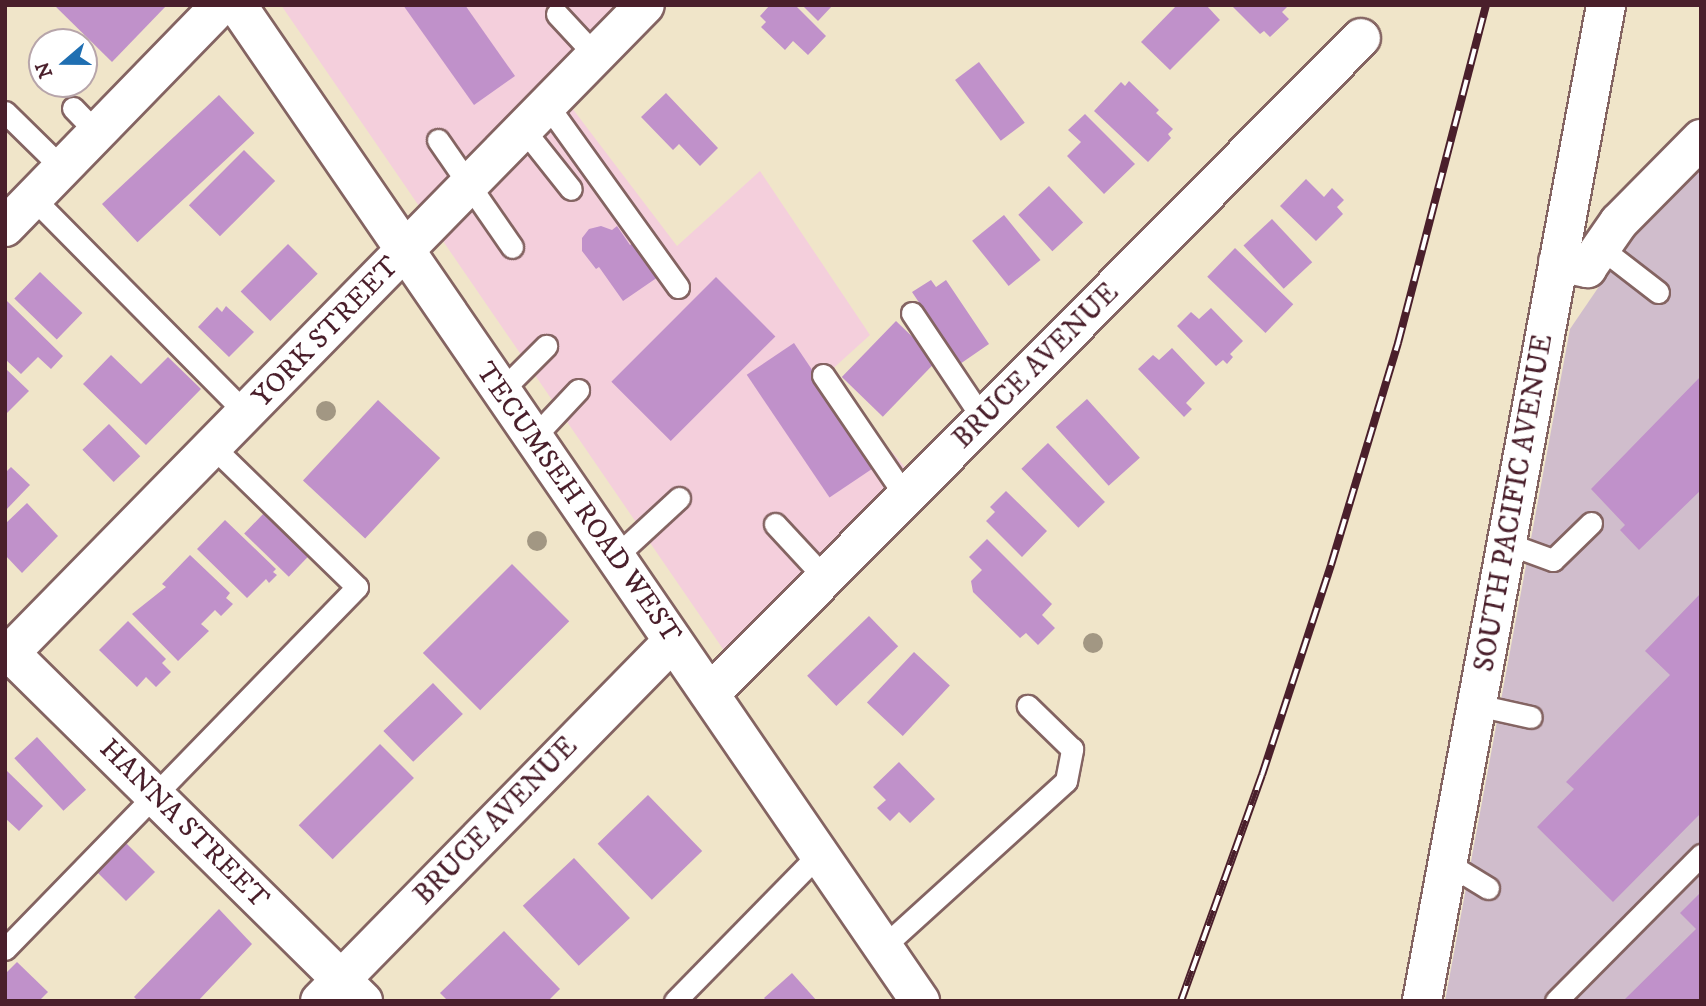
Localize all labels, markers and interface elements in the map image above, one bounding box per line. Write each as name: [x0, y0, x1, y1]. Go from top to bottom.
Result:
north arrow: [28, 28, 98, 98]
text: N: [31, 58, 58, 81]
street label: YORK STREET: [246, 250, 406, 414]
street label: BRUCE AVENUE: [946, 276, 1126, 456]
street label: SOUTH PACIFIC AVENUE: [1468, 332, 1560, 674]
street label: TECUMSEH ROAD WEST: [468, 356, 688, 650]
street label: BRUCE AVENUE: [407, 730, 585, 912]
street label: HANNA STREET: [92, 732, 276, 916]

